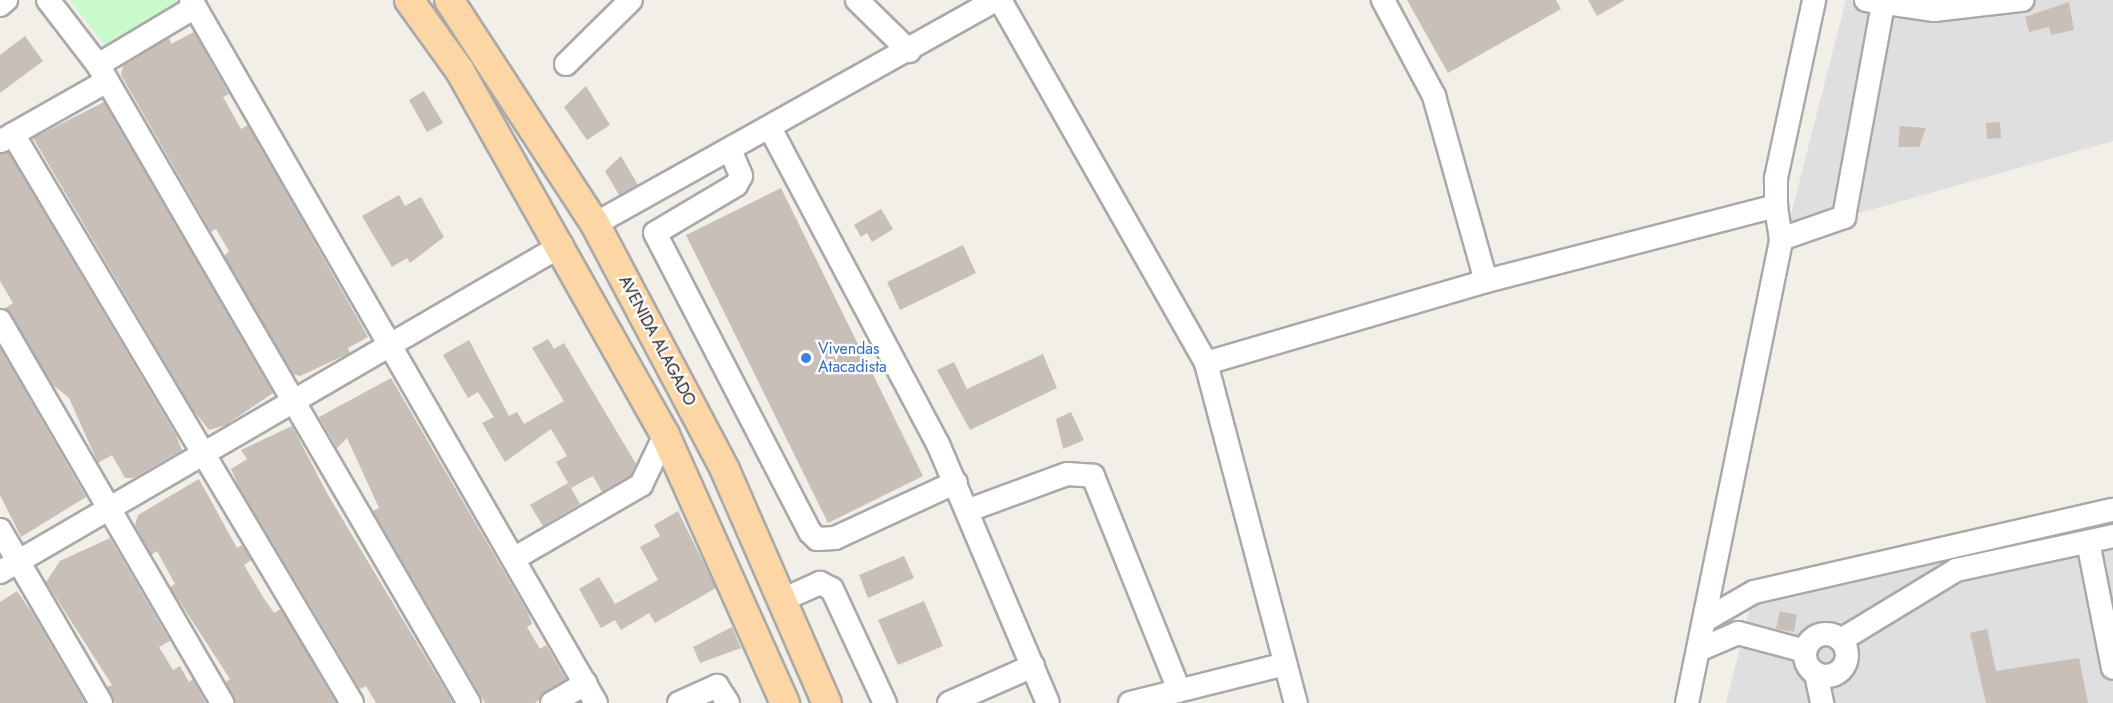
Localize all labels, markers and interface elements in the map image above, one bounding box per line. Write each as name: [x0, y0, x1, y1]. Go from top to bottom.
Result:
street label: AVENIDA ALAGADO: [615, 273, 699, 409]
place label: Vivendas Atacadista: [818, 339, 887, 377]
marker: Vivendas Atacadista: [799, 351, 813, 365]

